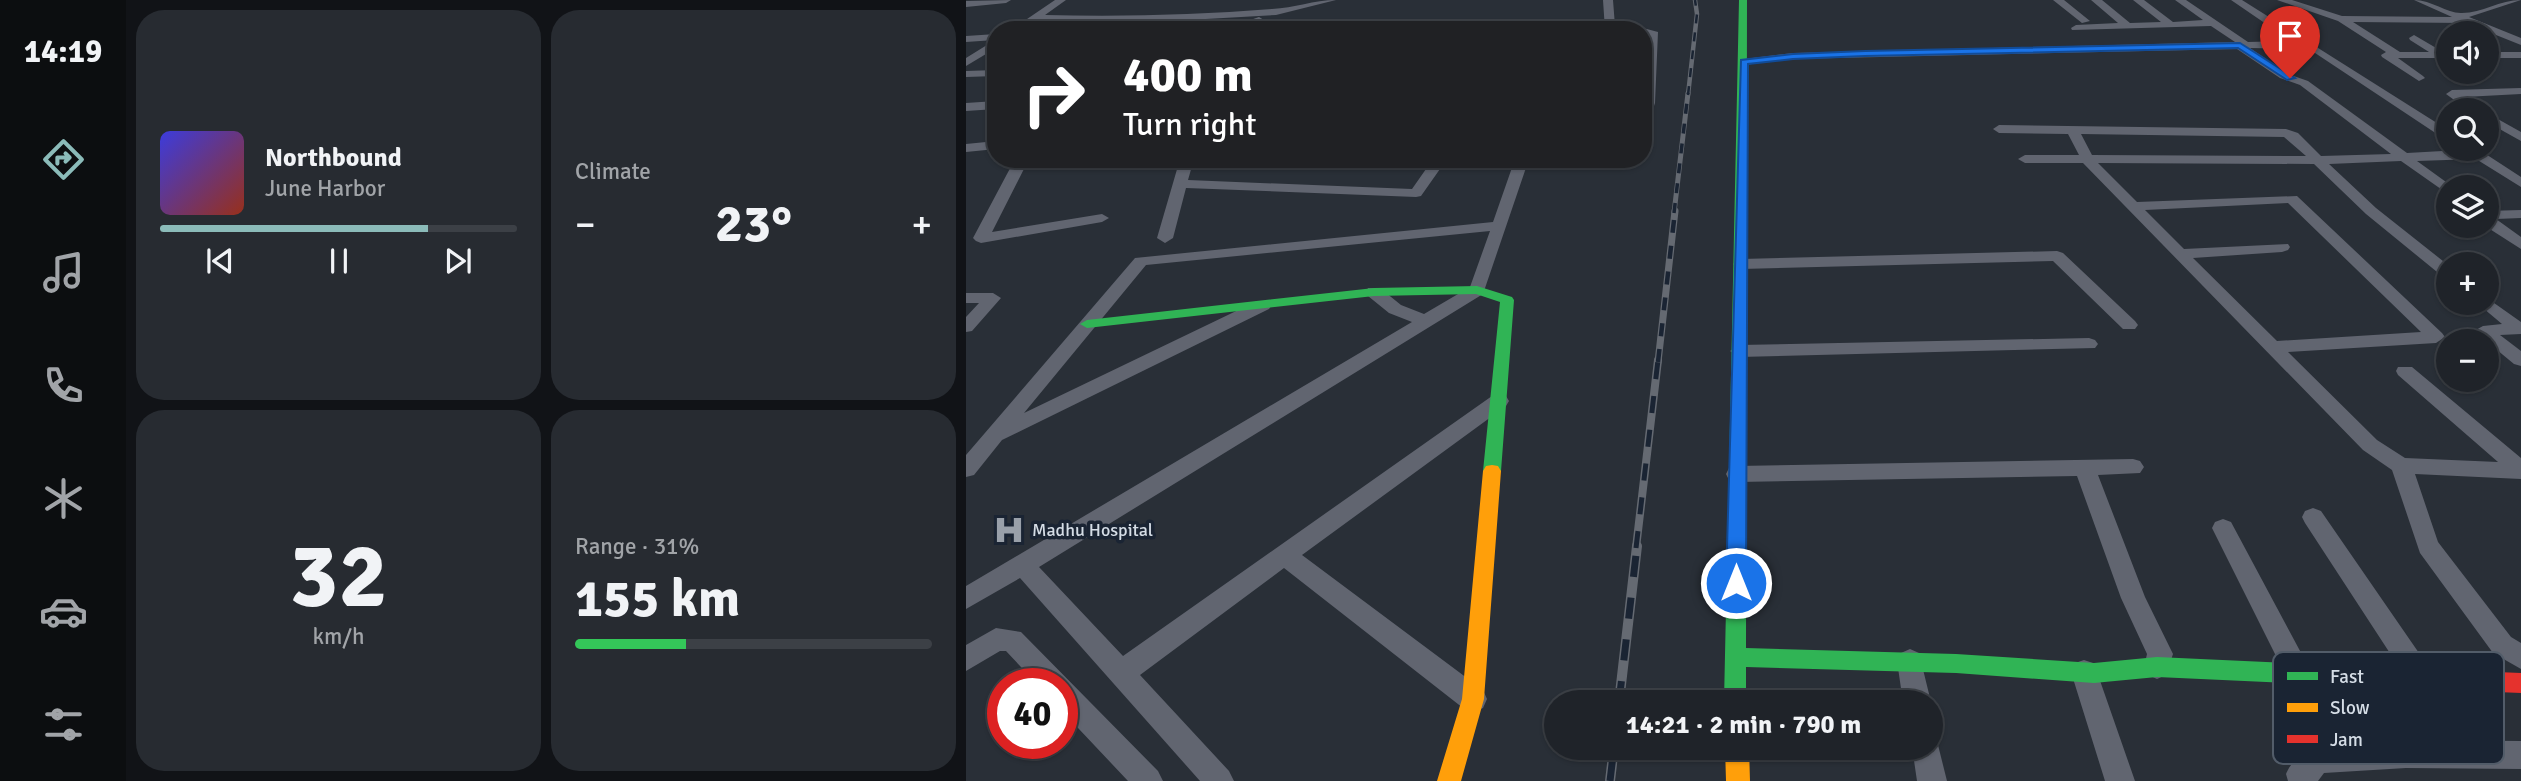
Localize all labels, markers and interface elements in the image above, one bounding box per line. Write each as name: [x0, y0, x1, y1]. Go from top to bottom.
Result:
pin: [2260, 6, 2320, 78]
icon: arrive: [2271, 17, 2309, 55]
map controls: [2436, 21, 2499, 392]
button: sound: [2436, 21, 2499, 84]
text: 14:19: [24, 32, 102, 71]
text: 400 m: [1123, 45, 1253, 105]
icon: right: [1008, 49, 1099, 140]
button: search: [2436, 98, 2499, 161]
text: Turn right: [1123, 105, 1256, 144]
icon: directions: [39, 135, 88, 184]
text: Northbound: [265, 142, 402, 174]
text: Climate: [575, 157, 651, 186]
text: June Harbor: [265, 174, 385, 203]
button: layers: [2436, 175, 2499, 238]
text: 23°: [715, 192, 792, 256]
text: −: [575, 201, 596, 248]
text: +: [911, 201, 932, 248]
icon: previous: [201, 242, 239, 280]
icon: pause: [320, 242, 358, 280]
icon: next: [439, 242, 477, 280]
icon: music: [39, 248, 88, 297]
button: +: [2436, 252, 2499, 315]
button: −: [2436, 329, 2499, 392]
icon: phone: [39, 361, 88, 410]
icon: climate: [39, 474, 88, 523]
hospital icon: Madhu Hospital: [992, 513, 1026, 547]
place label: Madhu Hospital: [1032, 519, 1153, 541]
text: 32: [289, 520, 388, 633]
text: Range · 31%: [575, 532, 699, 561]
position arrow: [1699, 546, 1773, 620]
text: 155 km: [575, 567, 740, 631]
icon: car: [39, 587, 88, 636]
text: km/h: [312, 622, 365, 651]
legend: [2273, 652, 2504, 764]
text: Fast: [2330, 665, 2364, 689]
speed limit sign: 40: [987, 668, 1078, 759]
text: Slow: [2330, 696, 2370, 720]
icon: filters: [39, 700, 88, 749]
text: 14:21 · 2 min · 790 m: [1626, 709, 1861, 741]
text: Jam: [2330, 728, 2363, 752]

